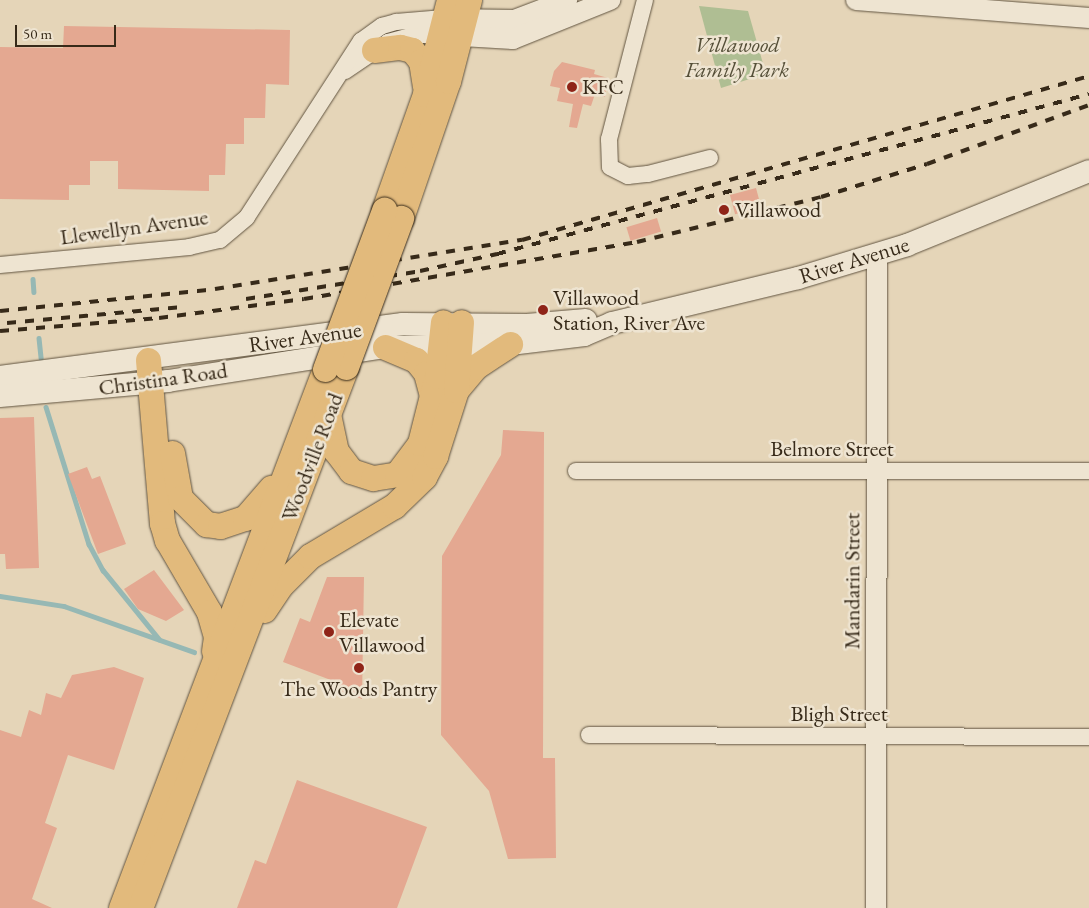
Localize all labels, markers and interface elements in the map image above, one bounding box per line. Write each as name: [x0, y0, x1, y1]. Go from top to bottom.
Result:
scale bar: [18, 15, 119, 47]
text: 50 m: [23, 24, 52, 43]
park label: Villawood Family Park: [685, 31, 789, 82]
place label: KFC: [582, 74, 624, 100]
marker: KFC: [566, 81, 578, 93]
place label: Villawood: [735, 197, 821, 223]
marker: Villawood: [717, 203, 731, 217]
street label: Llewellyn Avenue: [58, 204, 210, 250]
street label: River Avenue: [796, 231, 912, 289]
place label: Villawood Station, River Ave: [553, 284, 705, 336]
marker: Villawood Station, River Ave: [537, 304, 549, 316]
street label: River Avenue: [247, 316, 363, 358]
street label: Christina Road: [97, 357, 229, 401]
street label: Woodville Road: [275, 389, 349, 525]
street label: Belmore Street: [770, 436, 894, 462]
street label: Mandarin Street: [839, 513, 865, 649]
place label: Elevate Villawood: [339, 606, 425, 658]
marker: Elevate Villawood: [323, 626, 335, 638]
marker: The Woods Pantry: [353, 662, 365, 674]
place label: The Woods Pantry: [281, 676, 437, 702]
street label: Bligh Street: [790, 701, 888, 727]

